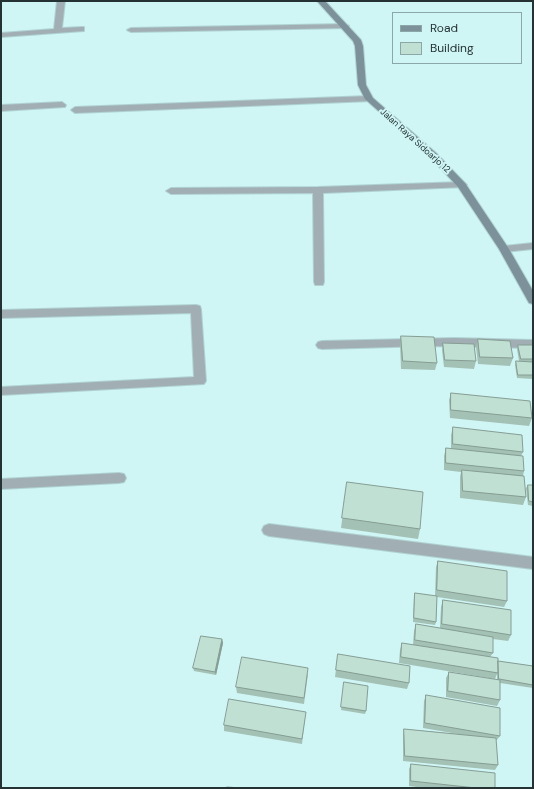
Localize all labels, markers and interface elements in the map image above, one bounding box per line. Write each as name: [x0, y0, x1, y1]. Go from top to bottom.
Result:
legend: [392, 12, 522, 64]
text: Road: [430, 20, 458, 36]
text: Building: [430, 40, 474, 56]
street label: Jalan Raya Sidoarjo 12: [378, 107, 452, 175]

